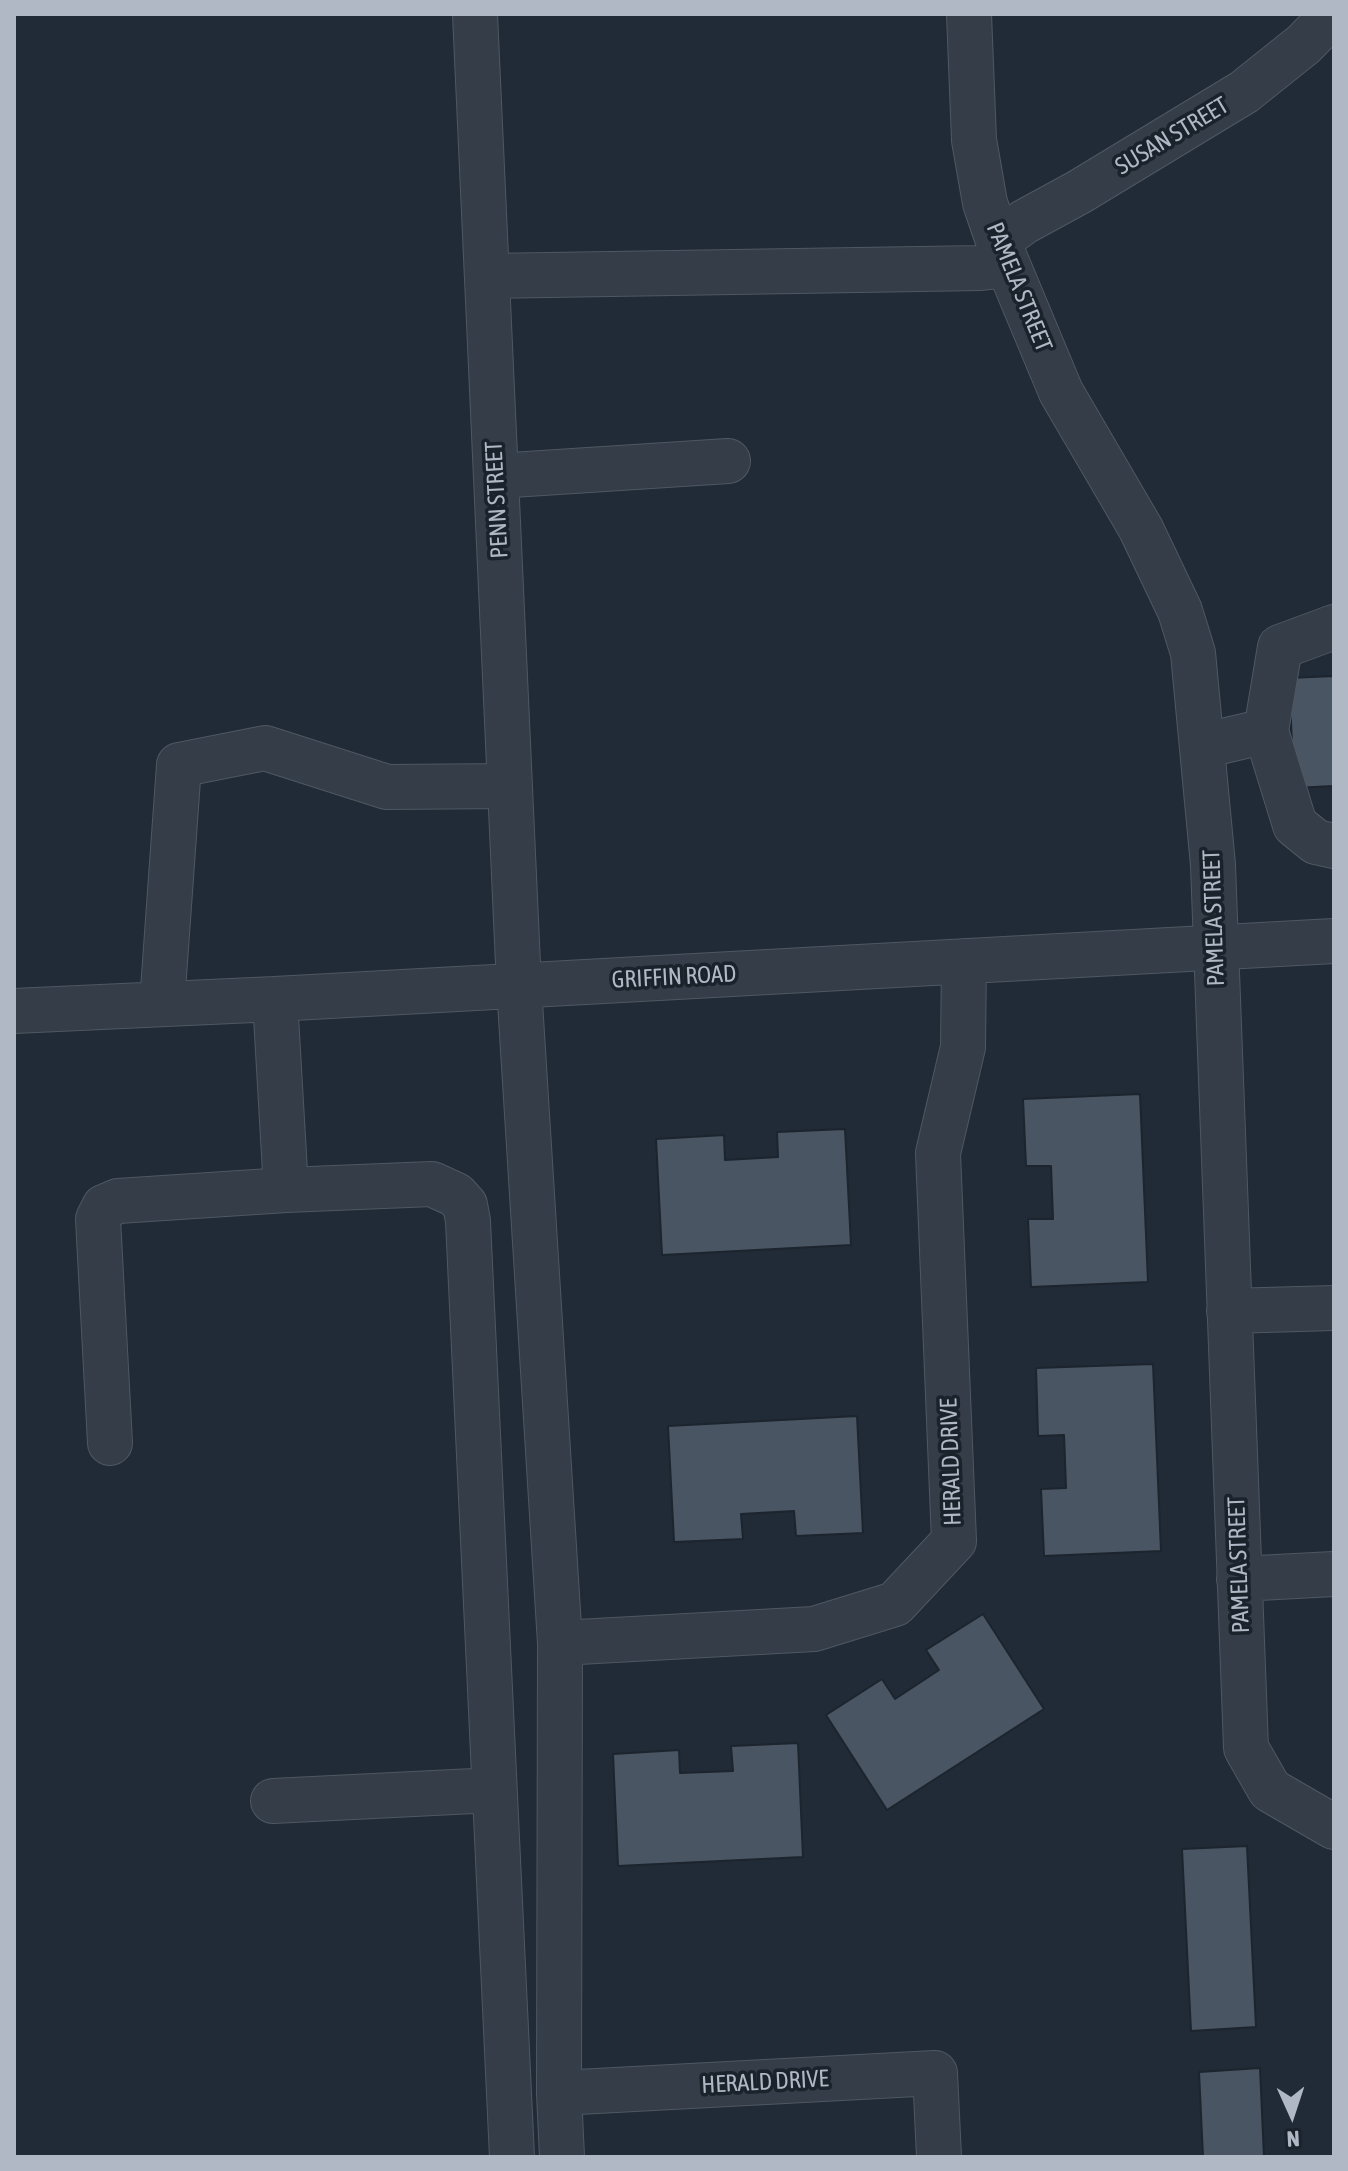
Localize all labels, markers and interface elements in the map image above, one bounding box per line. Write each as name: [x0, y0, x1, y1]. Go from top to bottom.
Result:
street label: SUSAN STREET: [1110, 91, 1234, 181]
street label: PAMELA STREET: [980, 218, 1058, 356]
street label: PENN STREET: [480, 441, 514, 559]
street label: PAMELA STREET: [1197, 849, 1231, 987]
street label: GRIFFIN ROAD: [611, 959, 737, 995]
street label: HERALD DRIVE: [934, 1398, 968, 1526]
street label: PAMELA STREET: [1222, 1496, 1256, 1634]
street label: HERALD DRIVE: [701, 2064, 829, 2100]
north arrow: [1252, 2075, 1332, 2155]
text: N: [1286, 2126, 1300, 2152]

